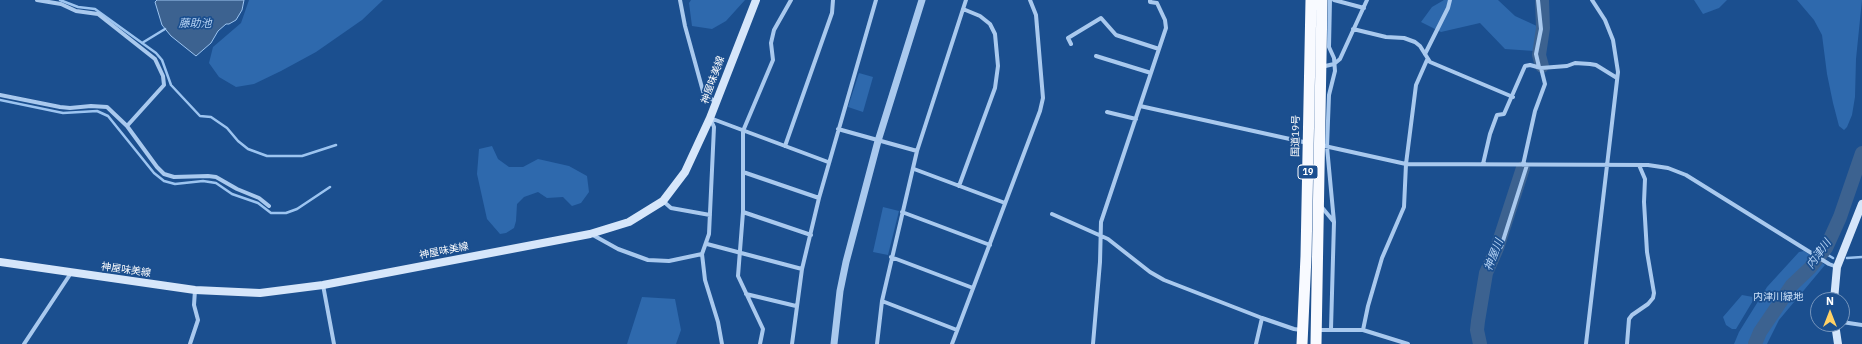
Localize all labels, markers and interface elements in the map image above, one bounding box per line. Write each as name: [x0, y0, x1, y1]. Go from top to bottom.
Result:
water label: 藤助池: [179, 17, 211, 31]
street label: 神屋味美線: [699, 54, 727, 106]
street label: 国道19号: [1290, 115, 1302, 157]
road number: 19: [1298, 165, 1318, 179]
water label: 神屋川: [1482, 237, 1506, 273]
water label: 内津川: [1804, 237, 1834, 271]
street label: 神屋味美線: [418, 240, 470, 262]
street label: 神屋味美線: [100, 261, 152, 279]
park label: 内津川緑地: [1753, 291, 1803, 303]
north arrow: [1810, 292, 1850, 332]
text: N: [1826, 294, 1834, 308]

